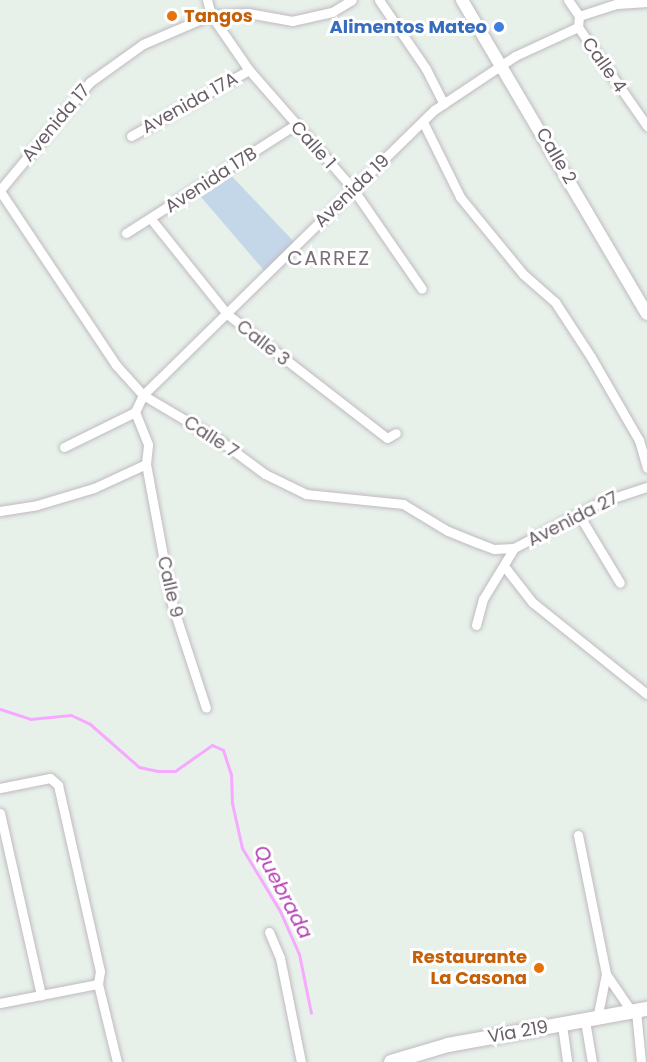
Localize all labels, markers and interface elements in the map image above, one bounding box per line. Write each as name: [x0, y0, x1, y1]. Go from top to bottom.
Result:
place label: Tangos: [184, 5, 253, 27]
marker: Tangos: [165, 9, 179, 23]
place label: Alimentos Mateo: [330, 16, 487, 38]
marker: Alimentos Mateo: [492, 20, 506, 34]
street label: Calle 4: [577, 33, 631, 97]
street label: Avenida 17A: [138, 68, 242, 138]
street label: Avenida 17: [17, 80, 95, 166]
street label: Calle 1: [286, 117, 340, 173]
street label: Calle 2: [531, 124, 581, 188]
street label: Avenida 17B: [161, 142, 261, 218]
street label: Avenida 19: [310, 150, 394, 232]
district label: CARREZ: [287, 246, 371, 270]
street label: Calle 3: [232, 316, 294, 370]
street label: Calle 7: [180, 411, 242, 463]
street label: Avenida 27: [524, 487, 622, 551]
street label: Calle 9: [152, 554, 188, 620]
water label: Quebrada: [248, 841, 318, 943]
place label: Restaurante La Casona: [412, 947, 527, 990]
marker: Restaurante La Casona: [532, 961, 546, 975]
street label: Vía 219: [486, 1016, 550, 1048]

